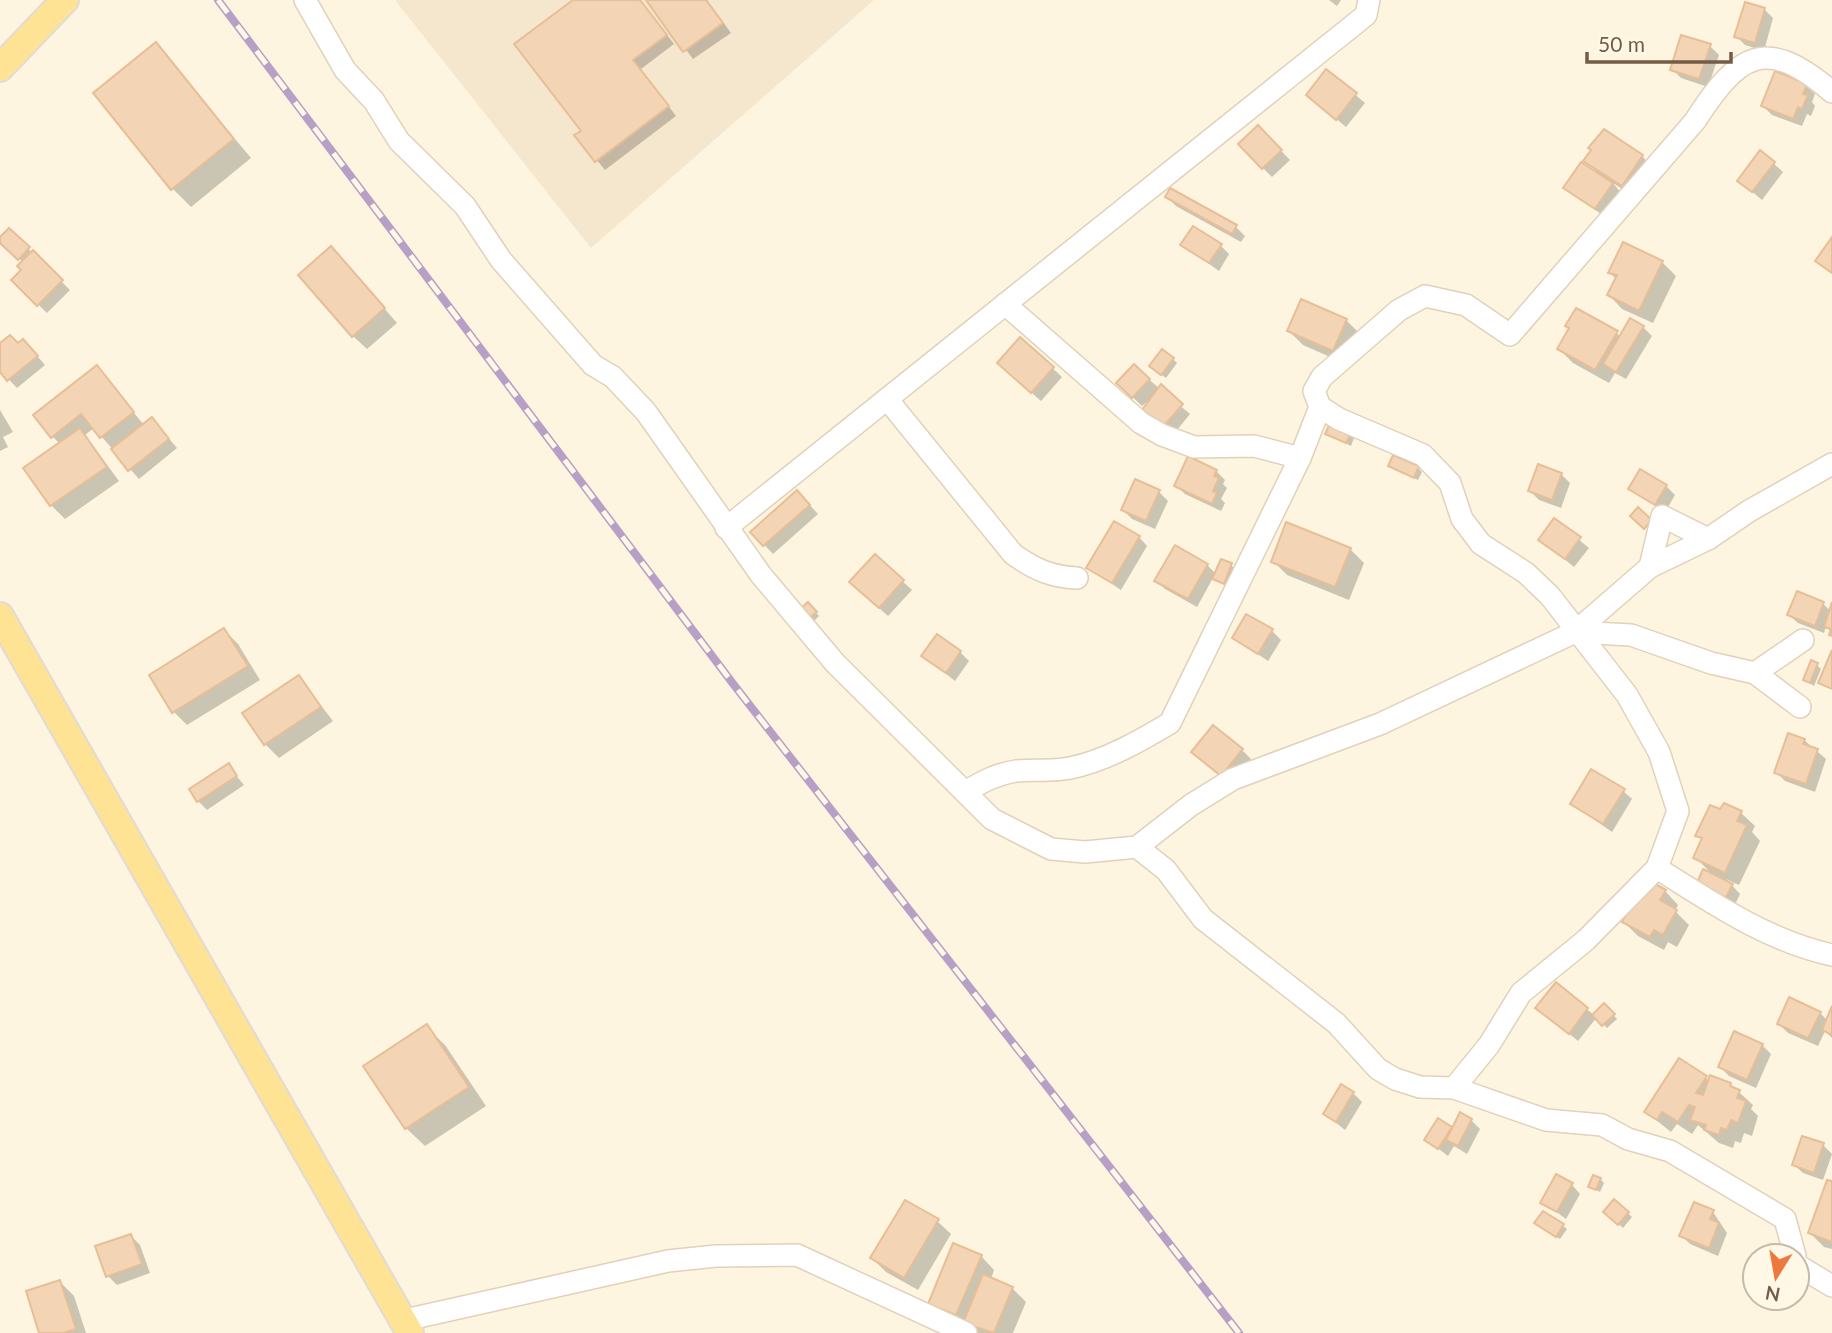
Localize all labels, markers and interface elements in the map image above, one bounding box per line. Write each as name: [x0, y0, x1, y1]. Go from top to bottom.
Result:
scale bar: [1587, 21, 1730, 65]
text: 50 m: [1598, 31, 1645, 56]
north arrow: [1741, 1242, 1811, 1312]
text: N: [1763, 1281, 1782, 1307]

